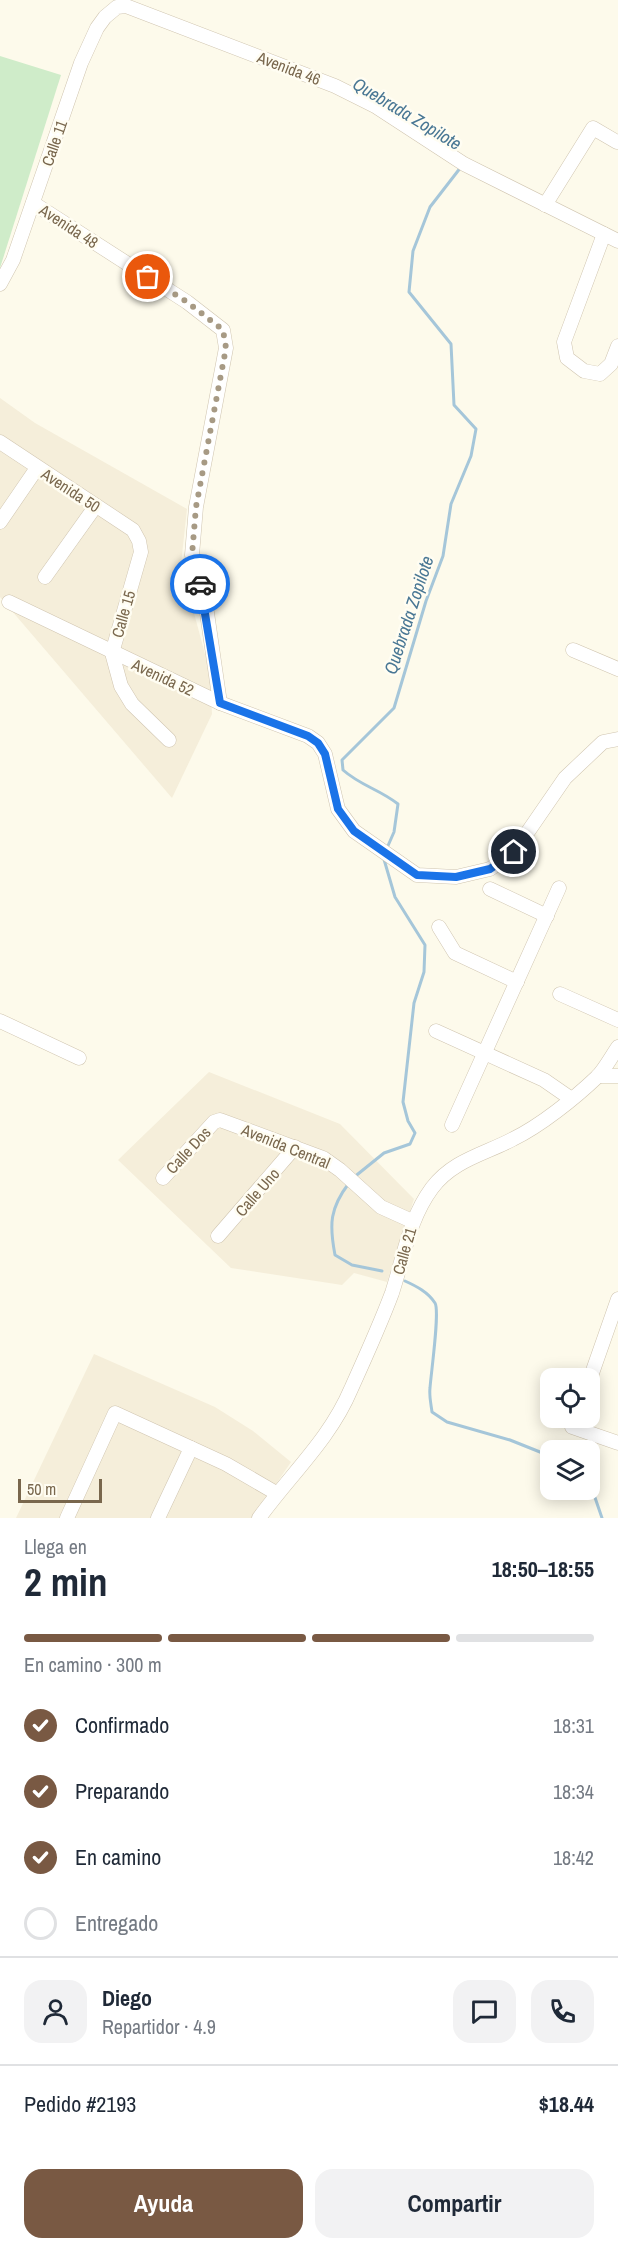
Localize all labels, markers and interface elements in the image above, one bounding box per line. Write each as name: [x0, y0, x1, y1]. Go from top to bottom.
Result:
street label: Avenida 46: [253, 46, 324, 90]
water label: Quebrada Zopilote: [348, 71, 466, 156]
street label: Calle 11: [36, 116, 72, 169]
street label: Avenida 48: [34, 198, 103, 253]
pin: [122, 251, 173, 302]
icon: bag: [131, 260, 164, 293]
street label: Avenida 50: [36, 462, 105, 517]
water label: Quebrada Zopilote: [378, 552, 439, 677]
courier: [170, 554, 230, 614]
icon: car: [184, 568, 217, 601]
street label: Calle 15: [106, 588, 140, 640]
street label: Avenida 52: [127, 653, 198, 701]
pin: [488, 826, 539, 877]
icon: home: [497, 835, 530, 868]
street label: Avenida Central: [237, 1118, 334, 1174]
street label: Calle Dos: [161, 1122, 215, 1178]
street label: Calle Uno: [230, 1163, 284, 1221]
street label: Calle 21: [387, 1224, 421, 1277]
map controls: [540, 1368, 600, 1500]
button: locate: [540, 1368, 600, 1428]
button: layers: [540, 1440, 600, 1500]
scale bar: [18, 1476, 102, 1504]
text: 50 m: [27, 1478, 56, 1500]
text: Llega en: [24, 1533, 87, 1560]
text: 18:50–18:55: [492, 1554, 594, 1584]
text: 2 min: [24, 1556, 108, 1608]
text: En camino · 300 m: [24, 1651, 162, 1678]
icon: check: [24, 1709, 57, 1742]
text: Confirmado: [75, 1710, 169, 1740]
text: 18:31: [553, 1712, 594, 1739]
icon: check: [24, 1775, 57, 1808]
text: Preparando: [75, 1776, 169, 1806]
text: 18:34: [553, 1778, 594, 1805]
icon: check: [24, 1841, 57, 1874]
text: En camino: [75, 1842, 161, 1872]
text: 18:42: [553, 1844, 594, 1871]
text: Entregado: [75, 1908, 158, 1938]
button: person: [24, 1980, 87, 2043]
button: chat: [453, 1980, 516, 2043]
button: phone: [531, 1980, 594, 2043]
text: Diego: [102, 1983, 152, 2013]
text: Repartidor · 4.9: [102, 2013, 216, 2040]
text: Pedido #2193: [24, 2089, 136, 2119]
text: $18.44: [539, 2089, 594, 2119]
button: Ayuda: [24, 2169, 303, 2238]
button: Compartir: [315, 2169, 594, 2238]

